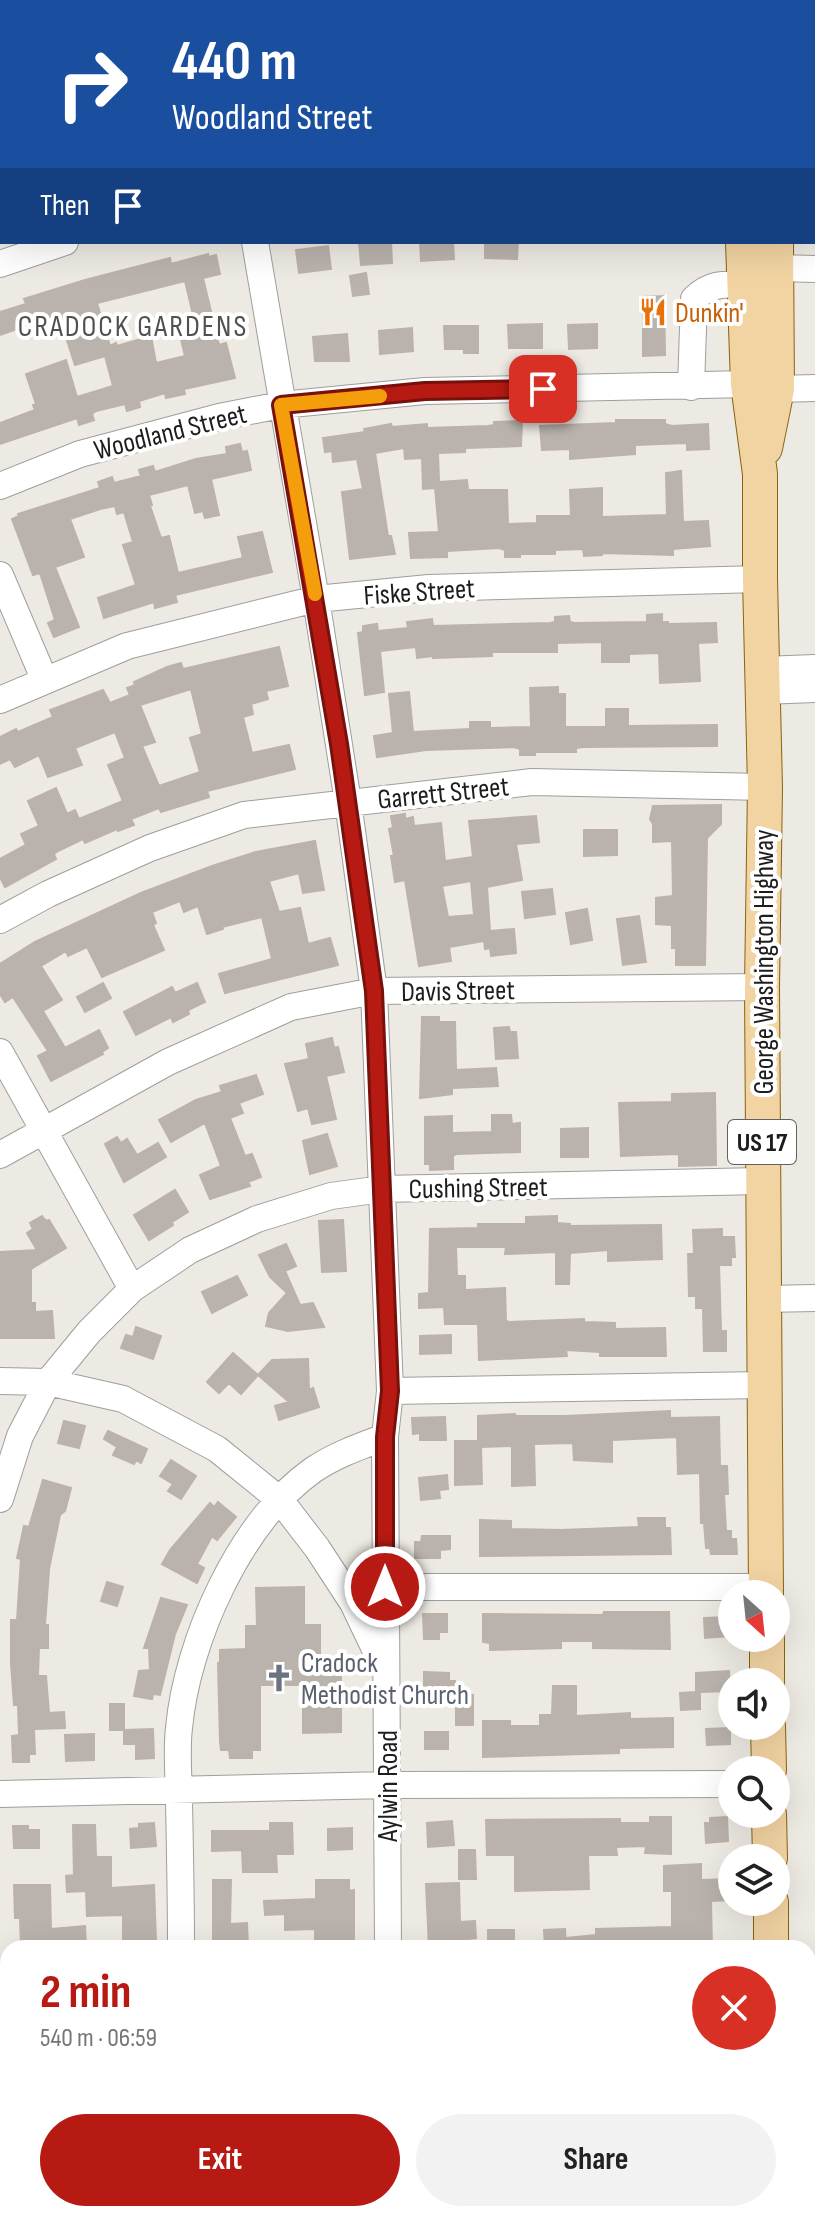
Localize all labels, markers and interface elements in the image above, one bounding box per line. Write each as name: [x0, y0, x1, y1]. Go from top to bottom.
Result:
text: 440 m: [172, 29, 297, 96]
icon: right: [40, 32, 144, 136]
text: Woodland Street: [172, 97, 372, 140]
icon: arrive: [106, 184, 150, 228]
text: Then: [40, 188, 90, 224]
restaurant icon: Dunkin': [638, 297, 668, 327]
place label: Dunkin': [675, 297, 744, 330]
district label: CRADOCK GARDENS: [18, 309, 248, 345]
pin: [509, 355, 577, 423]
icon: arrive: [521, 367, 565, 411]
street label: Woodland Street: [91, 398, 250, 467]
street label: Fiske Street: [362, 572, 476, 613]
street label: Garrett Street: [376, 770, 511, 817]
street label: George Washington Highway: [748, 829, 781, 1095]
street label: Davis Street: [401, 974, 515, 1009]
road number: US 17: [728, 1120, 796, 1164]
street label: Cushing Street: [408, 1171, 548, 1206]
position arrow: [343, 1545, 427, 1629]
north arrow: [718, 1580, 790, 1652]
map controls: [718, 1580, 790, 1916]
place label: Cradock Methodist Church: [301, 1647, 469, 1712]
church icon: Cradock Methodist Church: [264, 1663, 294, 1693]
button: sound: [718, 1668, 790, 1740]
street label: Aylwin Road: [372, 1730, 405, 1843]
button: search: [718, 1756, 790, 1828]
button: layers: [718, 1844, 790, 1916]
text: 2 min: [40, 1964, 131, 2021]
button: close: [692, 1966, 776, 2050]
text: 540 m · 06:59: [40, 2023, 157, 2054]
button: Exit: [40, 2114, 400, 2206]
button: Share: [416, 2114, 776, 2206]

